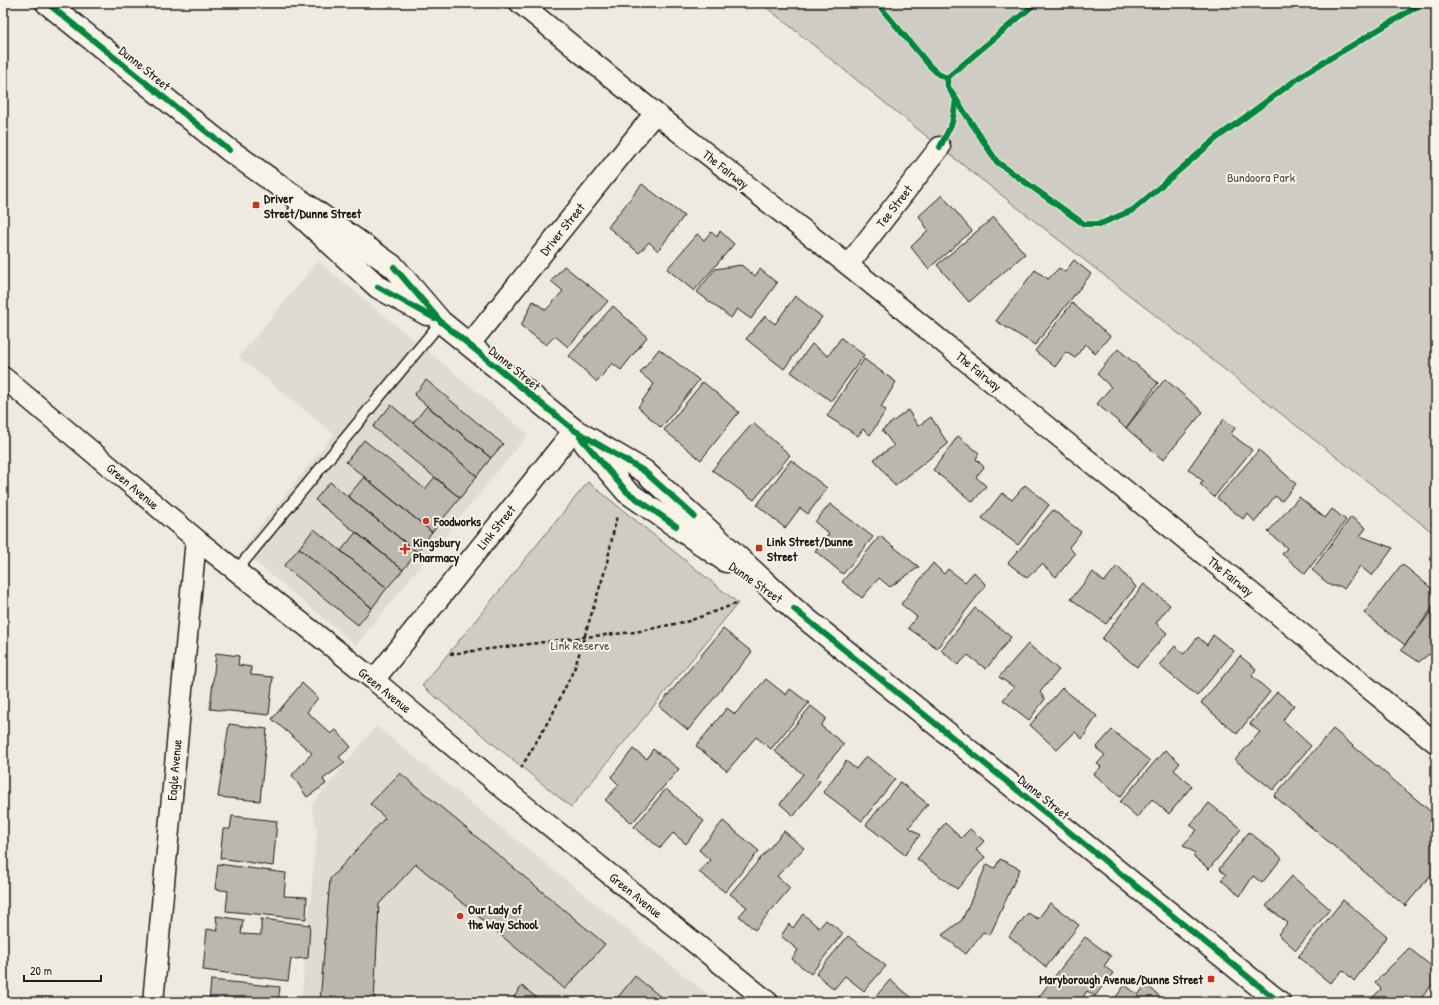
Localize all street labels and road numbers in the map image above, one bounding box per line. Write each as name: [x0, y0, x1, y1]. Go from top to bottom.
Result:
street label: Dunne Street: [115, 42, 175, 95]
street label: The Fairway: [699, 145, 753, 193]
street label: Tee Street: [872, 180, 917, 231]
street label: Driver Street: [535, 199, 589, 259]
street label: Dunne Street: [485, 342, 545, 395]
street label: The Fairway: [952, 347, 1006, 395]
street label: Green Avenue: [103, 459, 163, 513]
street label: Link Street: [473, 501, 520, 553]
street label: The Fairway: [1204, 552, 1258, 600]
street label: Dunne Street: [726, 557, 787, 607]
street label: Green Avenue: [355, 663, 415, 717]
street label: Eagle Avenue: [162, 739, 186, 801]
street label: Dunne Street: [1014, 771, 1074, 824]
street label: Green Avenue: [606, 868, 666, 922]

